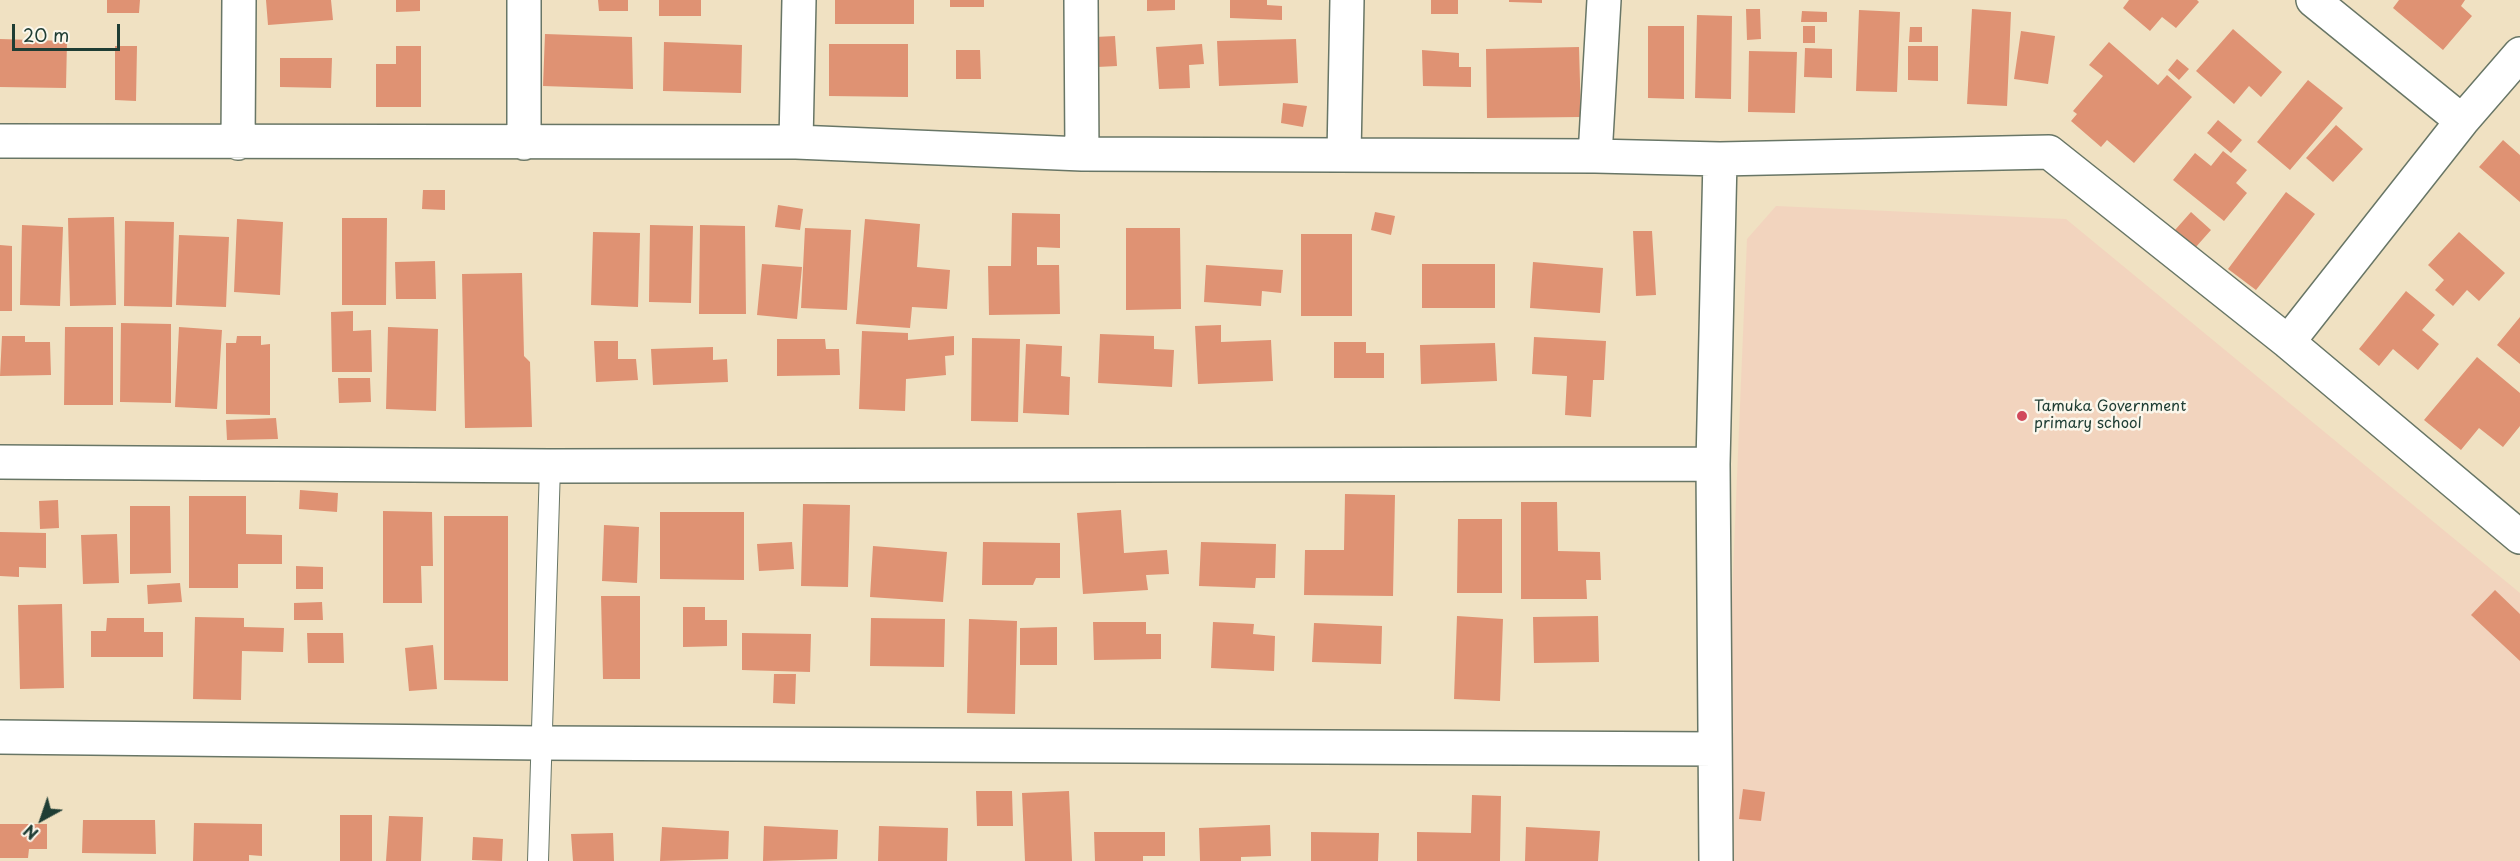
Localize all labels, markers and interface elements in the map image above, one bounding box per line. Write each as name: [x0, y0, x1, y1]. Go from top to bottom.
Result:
scale bar: [15, 12, 123, 50]
text: 20 m: [23, 21, 69, 48]
place label: Tamuka Government primary school: [2034, 398, 2186, 433]
marker: Tamuka Government primary school: [2015, 409, 2029, 423]
north arrow: [12, 789, 72, 849]
text: N: [18, 820, 43, 846]

